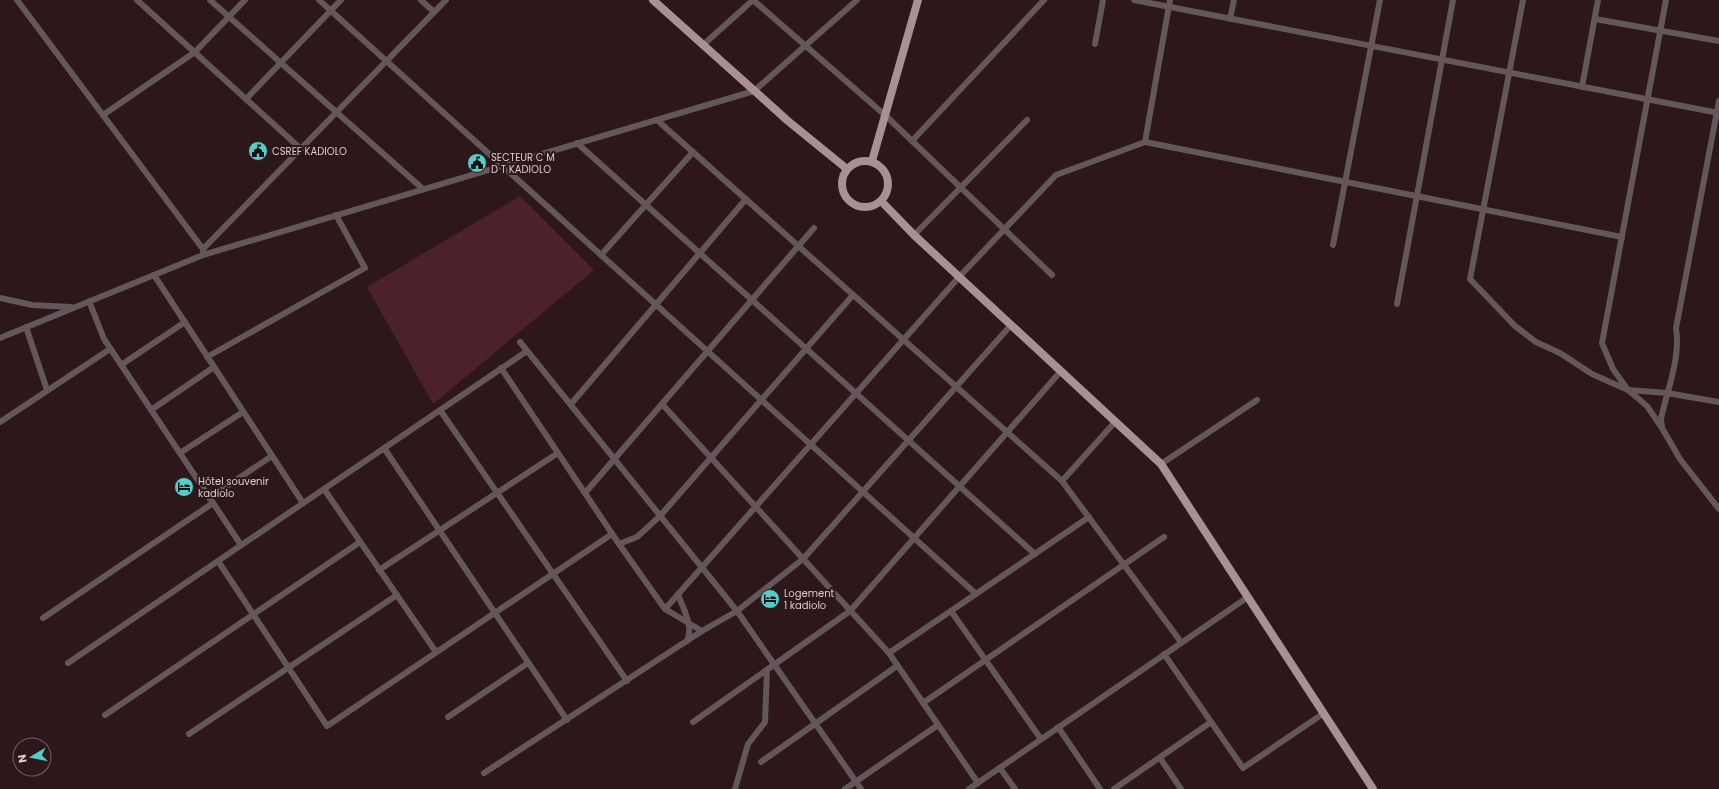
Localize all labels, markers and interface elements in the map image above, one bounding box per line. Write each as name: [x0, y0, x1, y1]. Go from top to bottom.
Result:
public building icon: CSREF KADIOLO: [247, 140, 269, 162]
place label: CSREF KADIOLO: [272, 144, 347, 159]
place label: SECTEUR C M D T KADIOLO: [491, 150, 555, 177]
public building icon: SECTEUR C M D T KADIOLO: [466, 152, 488, 174]
place label: Hôtel souvenir kadiolo: [198, 474, 269, 501]
hotel icon: Hôtel souvenir kadiolo: [173, 476, 195, 498]
place label: Logement 1 kadiolo: [784, 586, 835, 613]
hotel icon: Logement 1 kadiolo: [759, 588, 781, 610]
north arrow: [12, 737, 52, 777]
text: N: [14, 753, 31, 764]

